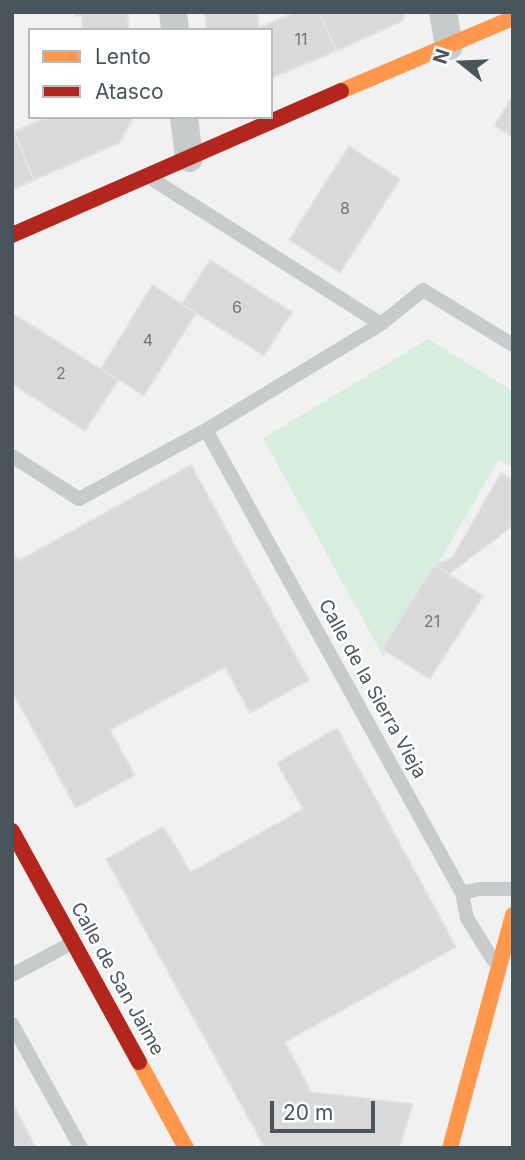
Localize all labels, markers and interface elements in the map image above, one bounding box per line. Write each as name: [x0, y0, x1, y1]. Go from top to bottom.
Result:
legend: [28, 28, 273, 119]
north arrow: [427, 28, 497, 98]
house number: 11: [294, 30, 308, 50]
text: Lento: [95, 44, 151, 69]
text: N: [428, 46, 455, 67]
text: Atasco: [95, 79, 164, 104]
house number: 8: [340, 199, 350, 219]
house number: 6: [232, 298, 242, 318]
house number: 4: [143, 331, 153, 351]
house number: 2: [56, 364, 66, 384]
street label: Calle de la Sierra Vieja: [313, 595, 431, 783]
house number: 21: [424, 612, 440, 632]
street label: Calle de San Jaime: [65, 898, 169, 1060]
scale bar: [273, 1086, 378, 1130]
text: 20 m: [283, 1100, 333, 1125]

